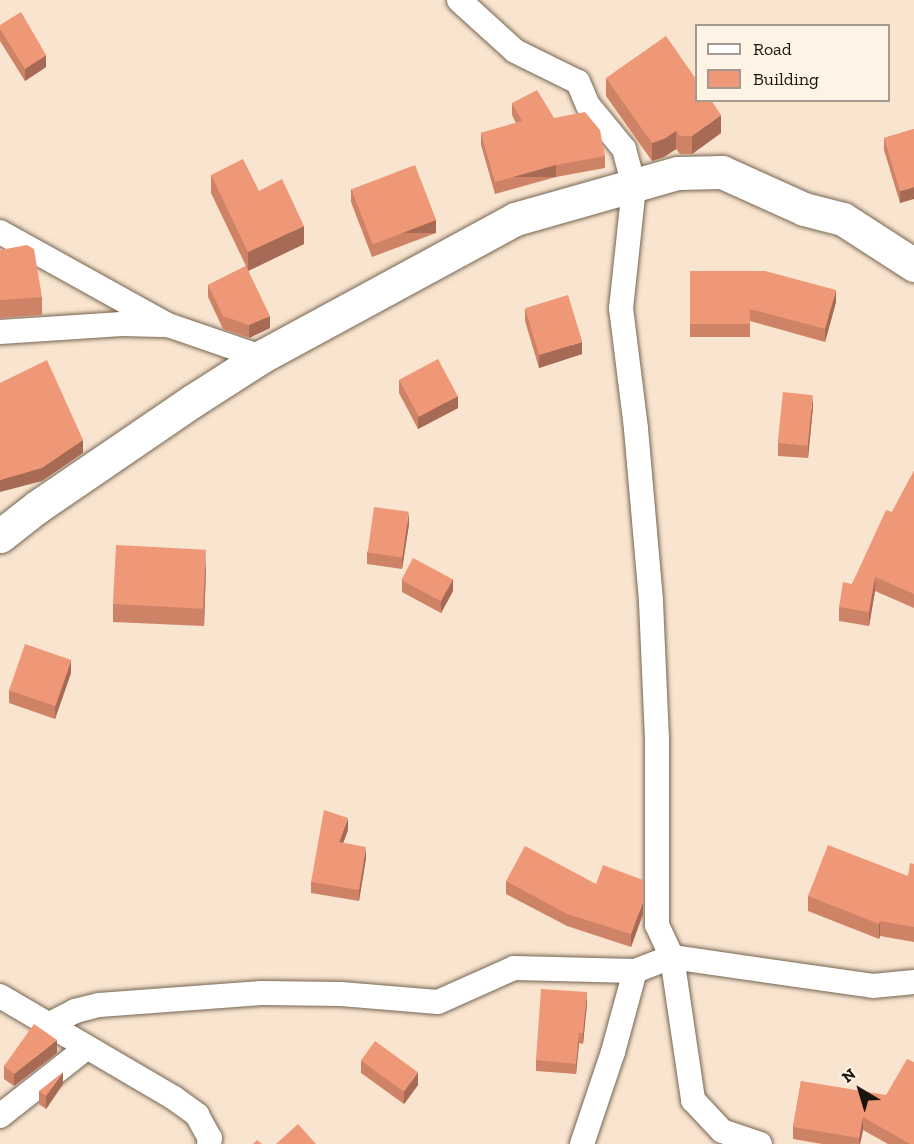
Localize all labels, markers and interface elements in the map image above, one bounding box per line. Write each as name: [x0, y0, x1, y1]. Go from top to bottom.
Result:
legend: [695, 24, 890, 102]
text: Road: [753, 38, 792, 60]
text: Building: [753, 68, 819, 90]
north arrow: [830, 1060, 890, 1120]
text: N: [838, 1064, 859, 1087]

